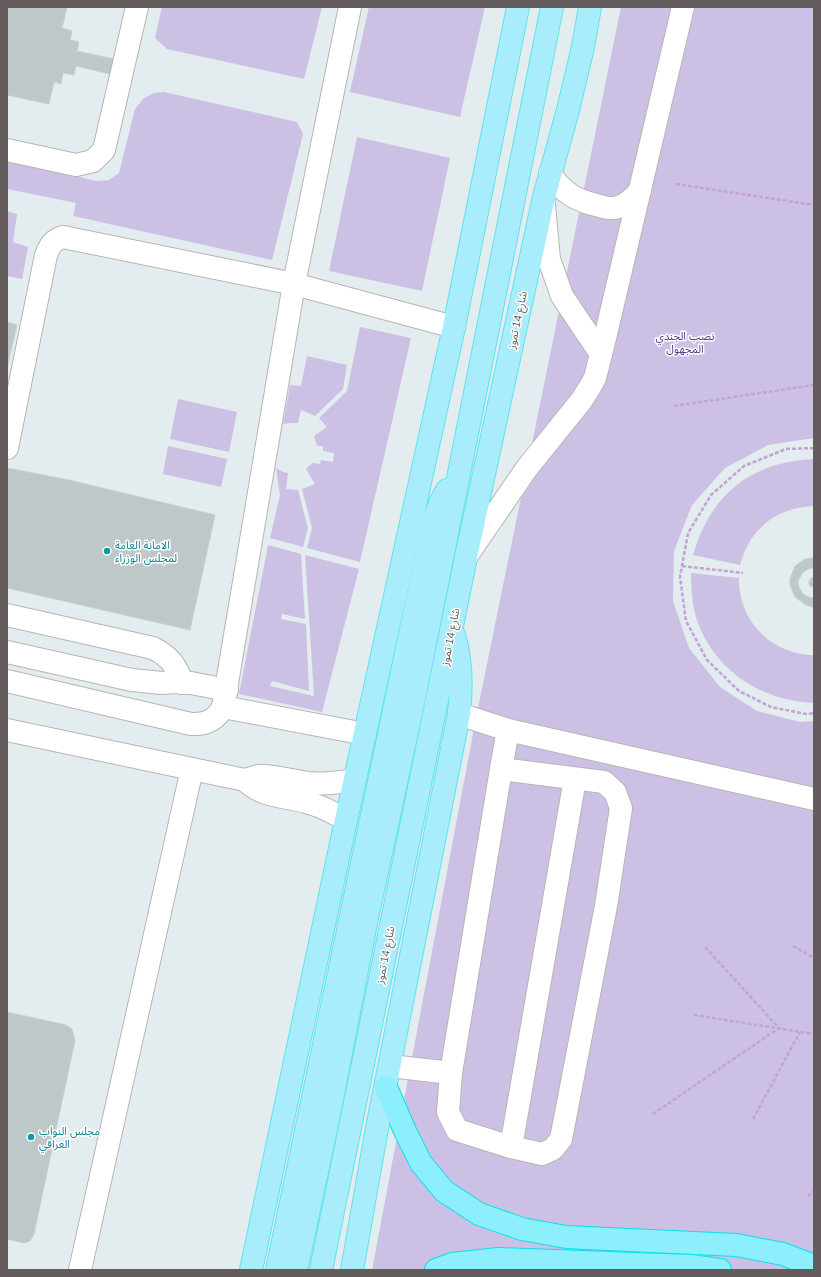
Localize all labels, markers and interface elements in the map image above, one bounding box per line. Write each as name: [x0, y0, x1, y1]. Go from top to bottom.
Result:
street label: شارع 14 تموز: [505, 290, 531, 351]
park label: نصب الجندي المجهول: [656, 330, 715, 356]
place label: الامانة العامة لمجلس الوزراء: [115, 539, 177, 565]
marker: الامانة العامة لمجلس الوزراء: [102, 546, 112, 556]
street label: شارع 14 تموز: [438, 607, 464, 668]
street label: شارع 14 تموز: [373, 925, 399, 986]
place label: مجلس النواب العراقي: [39, 1125, 100, 1154]
marker: مجلس النواب العراقي: [26, 1132, 36, 1142]

